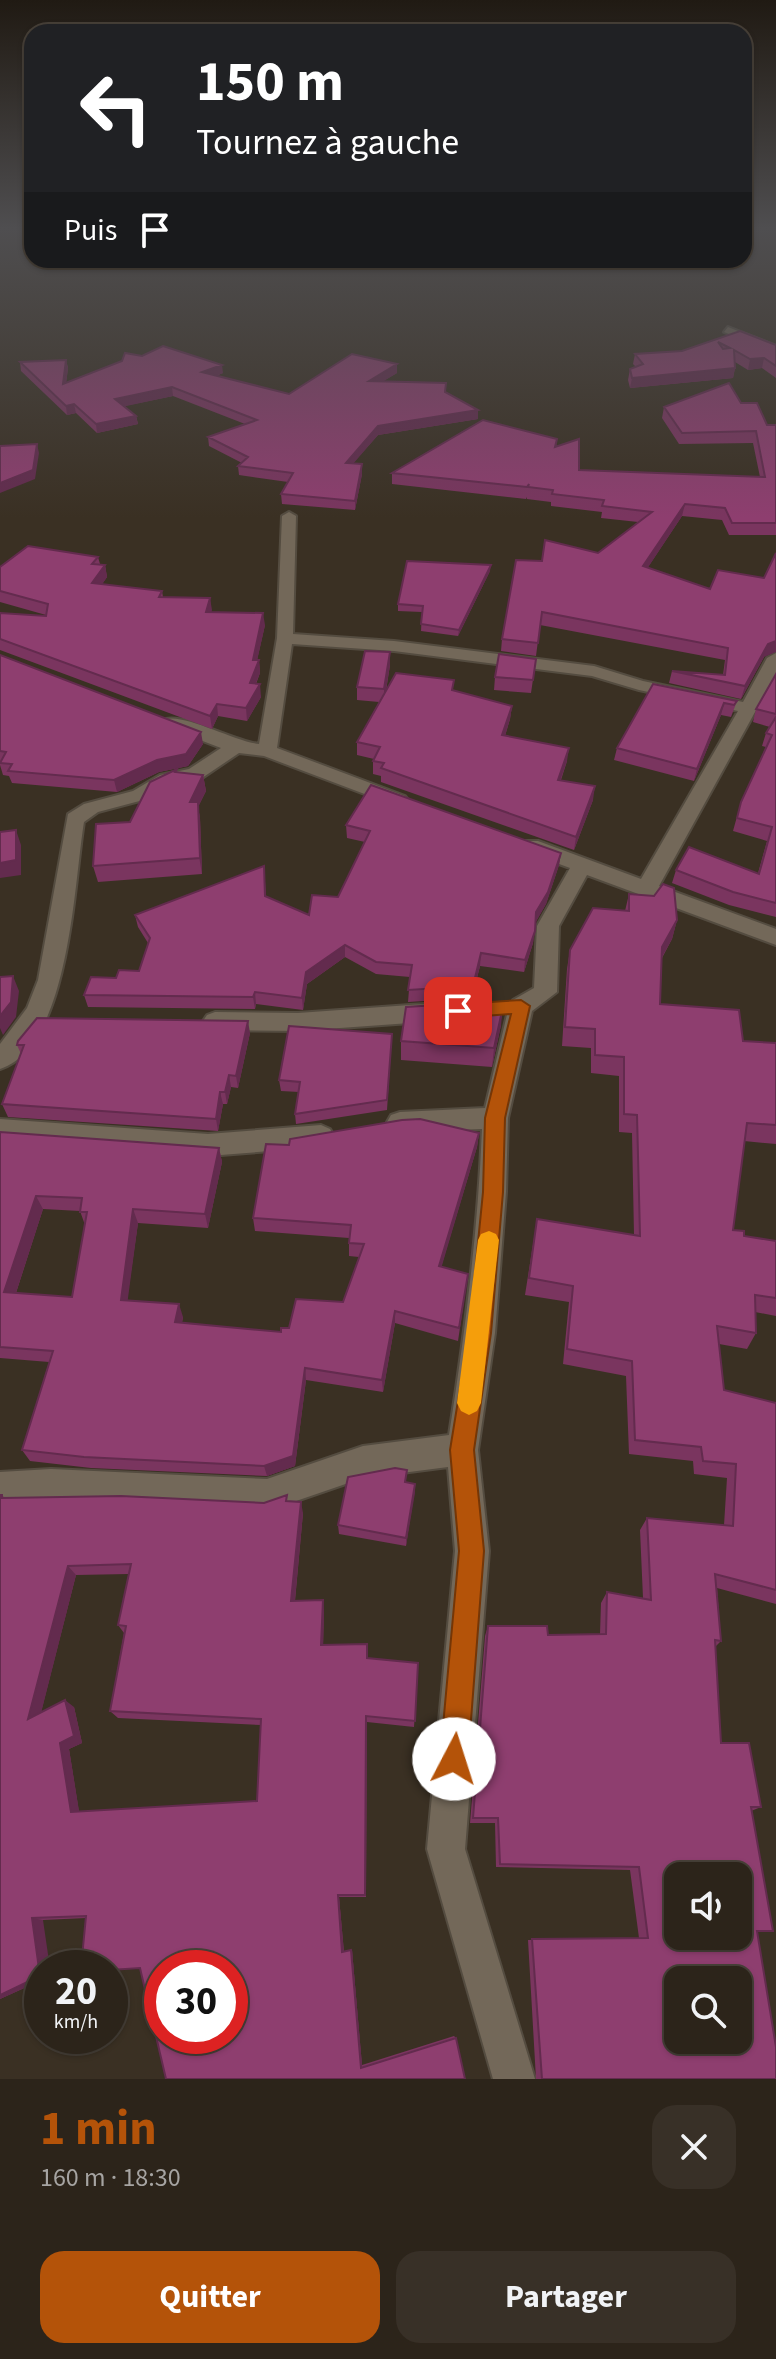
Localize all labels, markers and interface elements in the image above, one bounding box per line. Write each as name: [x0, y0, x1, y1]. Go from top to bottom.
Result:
text: 150 m: [196, 43, 344, 122]
icon: left: [64, 56, 168, 160]
text: Tournez à gauche: [196, 117, 459, 168]
icon: arrive: [133, 208, 177, 252]
text: Puis: [64, 209, 117, 252]
pin: [424, 977, 492, 1045]
icon: arrive: [436, 989, 480, 1033]
position arrow: [412, 1717, 496, 1801]
map controls: [664, 1862, 752, 2054]
button: sound: [664, 1862, 752, 1950]
speed limit sign: 30: [144, 1950, 248, 2054]
text: 20: [55, 1963, 97, 2020]
button: search: [664, 1966, 752, 2054]
text: km/h: [54, 2008, 98, 2036]
text: 1 min: [40, 2095, 157, 2163]
button: close: [652, 2105, 736, 2189]
text: 160 m · 18:30: [40, 2159, 181, 2196]
button: Quitter: [40, 2251, 380, 2343]
button: Partager: [396, 2251, 736, 2343]

